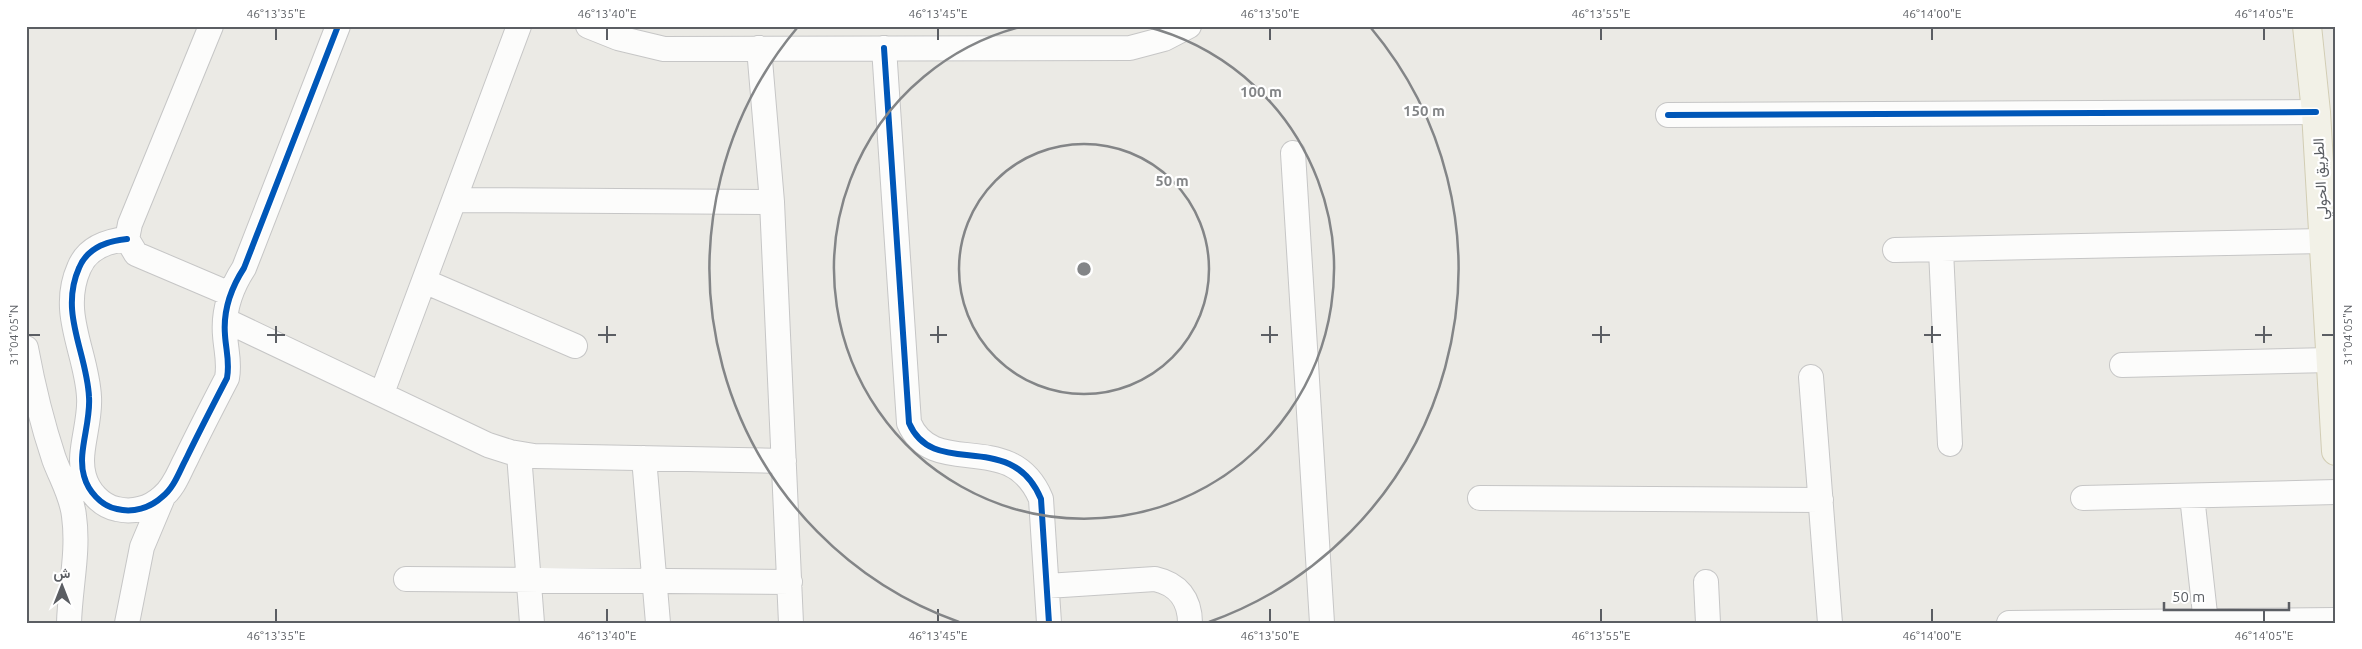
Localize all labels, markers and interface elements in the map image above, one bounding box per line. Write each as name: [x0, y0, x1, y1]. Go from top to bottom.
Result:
text: 46°13'35"E: [247, 7, 306, 20]
text: 46°13'40"E: [578, 7, 637, 20]
text: 46°13'45"E: [909, 7, 968, 20]
text: 46°13'50"E: [1241, 7, 1300, 20]
text: 46°13'55"E: [1572, 7, 1631, 20]
text: 46°14'00"E: [1903, 7, 1962, 20]
text: 46°14'05"E: [2235, 7, 2294, 20]
text: 100 m: [1240, 83, 1282, 100]
text: 150 m: [1403, 102, 1445, 119]
street label: الطريق الحولي: [2309, 137, 2336, 220]
text: 50 m: [1155, 172, 1189, 189]
centre of rings: [1075, 260, 1093, 278]
text: 31°04'05"N: [7, 305, 20, 365]
text: 31°04'05"N: [2341, 305, 2354, 365]
north arrow: [38, 562, 88, 612]
text: ش: [54, 565, 71, 582]
scale bar: [2164, 579, 2290, 611]
text: 50 m: [2172, 588, 2205, 605]
text: 46°13'35"E: [247, 629, 306, 642]
text: 46°13'40"E: [578, 629, 637, 642]
text: 46°13'45"E: [909, 629, 968, 642]
text: 46°13'50"E: [1241, 629, 1300, 642]
text: 46°13'55"E: [1572, 629, 1631, 642]
text: 46°14'00"E: [1903, 629, 1962, 642]
text: 46°14'05"E: [2235, 629, 2294, 642]

